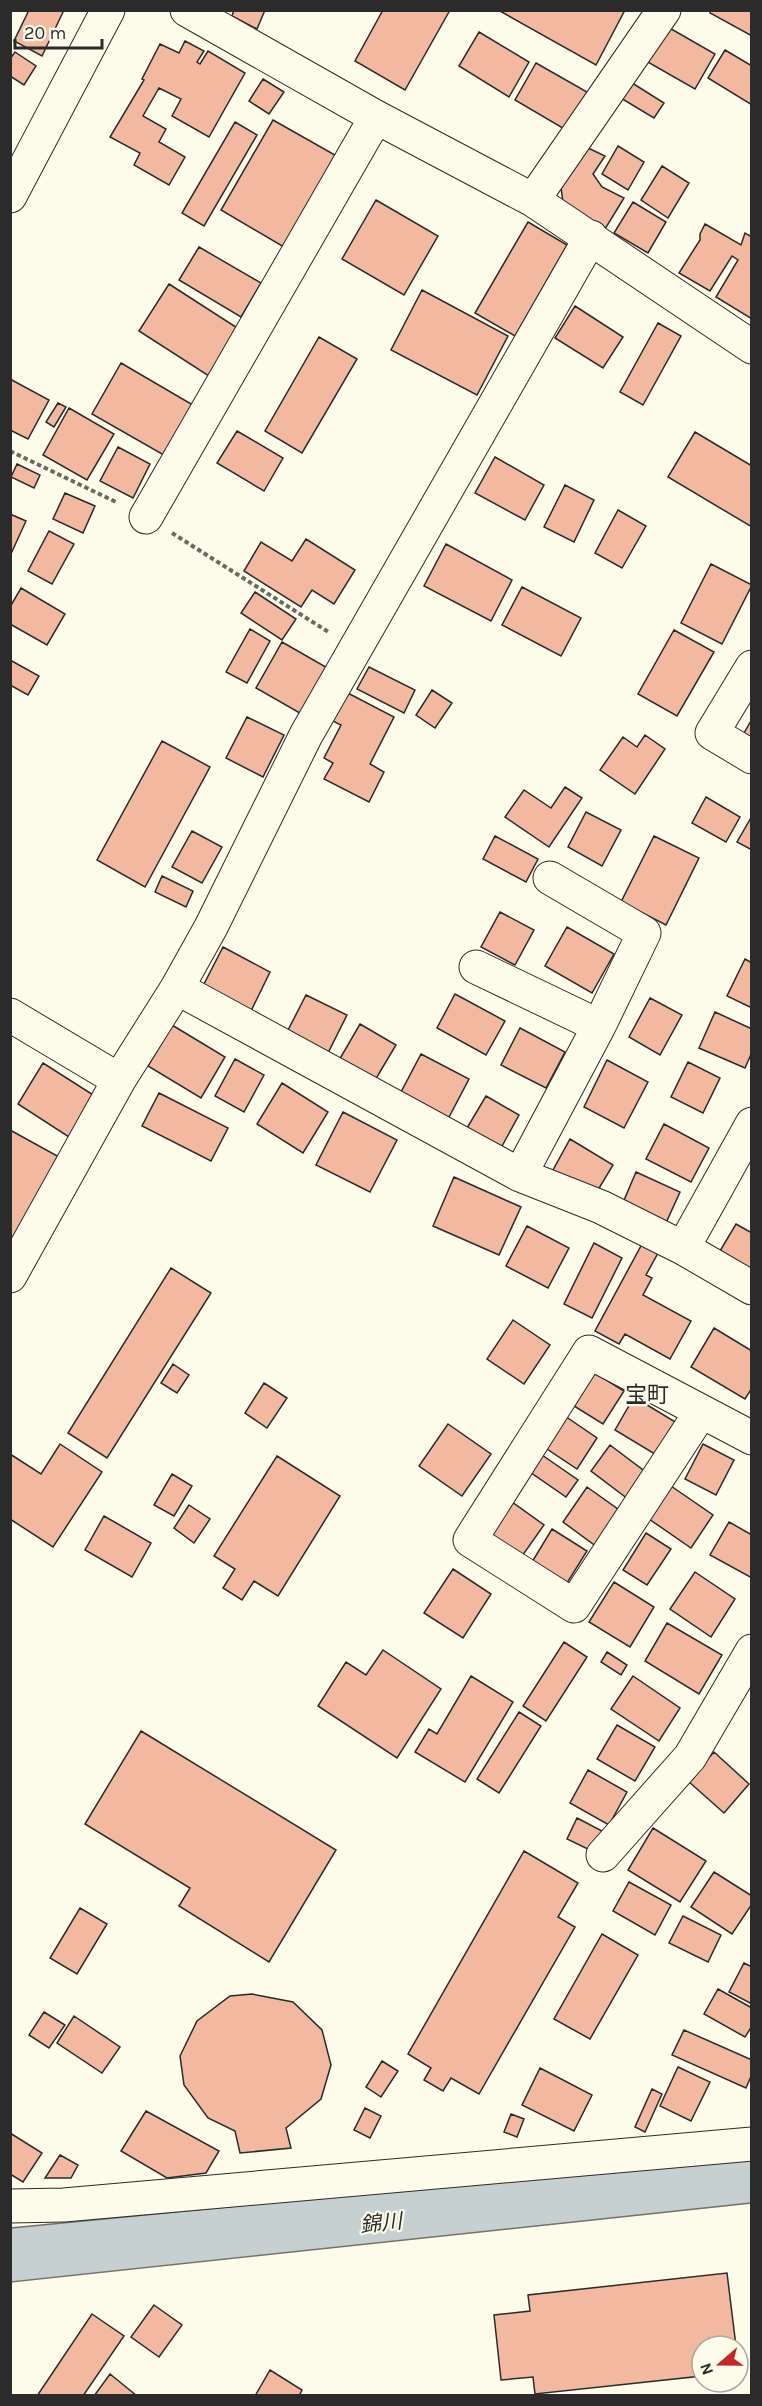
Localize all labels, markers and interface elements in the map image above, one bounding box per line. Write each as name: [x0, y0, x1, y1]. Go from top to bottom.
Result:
scale bar: [15, 12, 102, 50]
text: 20 m: [24, 22, 66, 44]
district label: 宝町: [625, 1382, 669, 1408]
water label: 錦川: [359, 2209, 405, 2237]
north arrow: [690, 2334, 750, 2394]
text: N: [695, 2360, 717, 2378]

